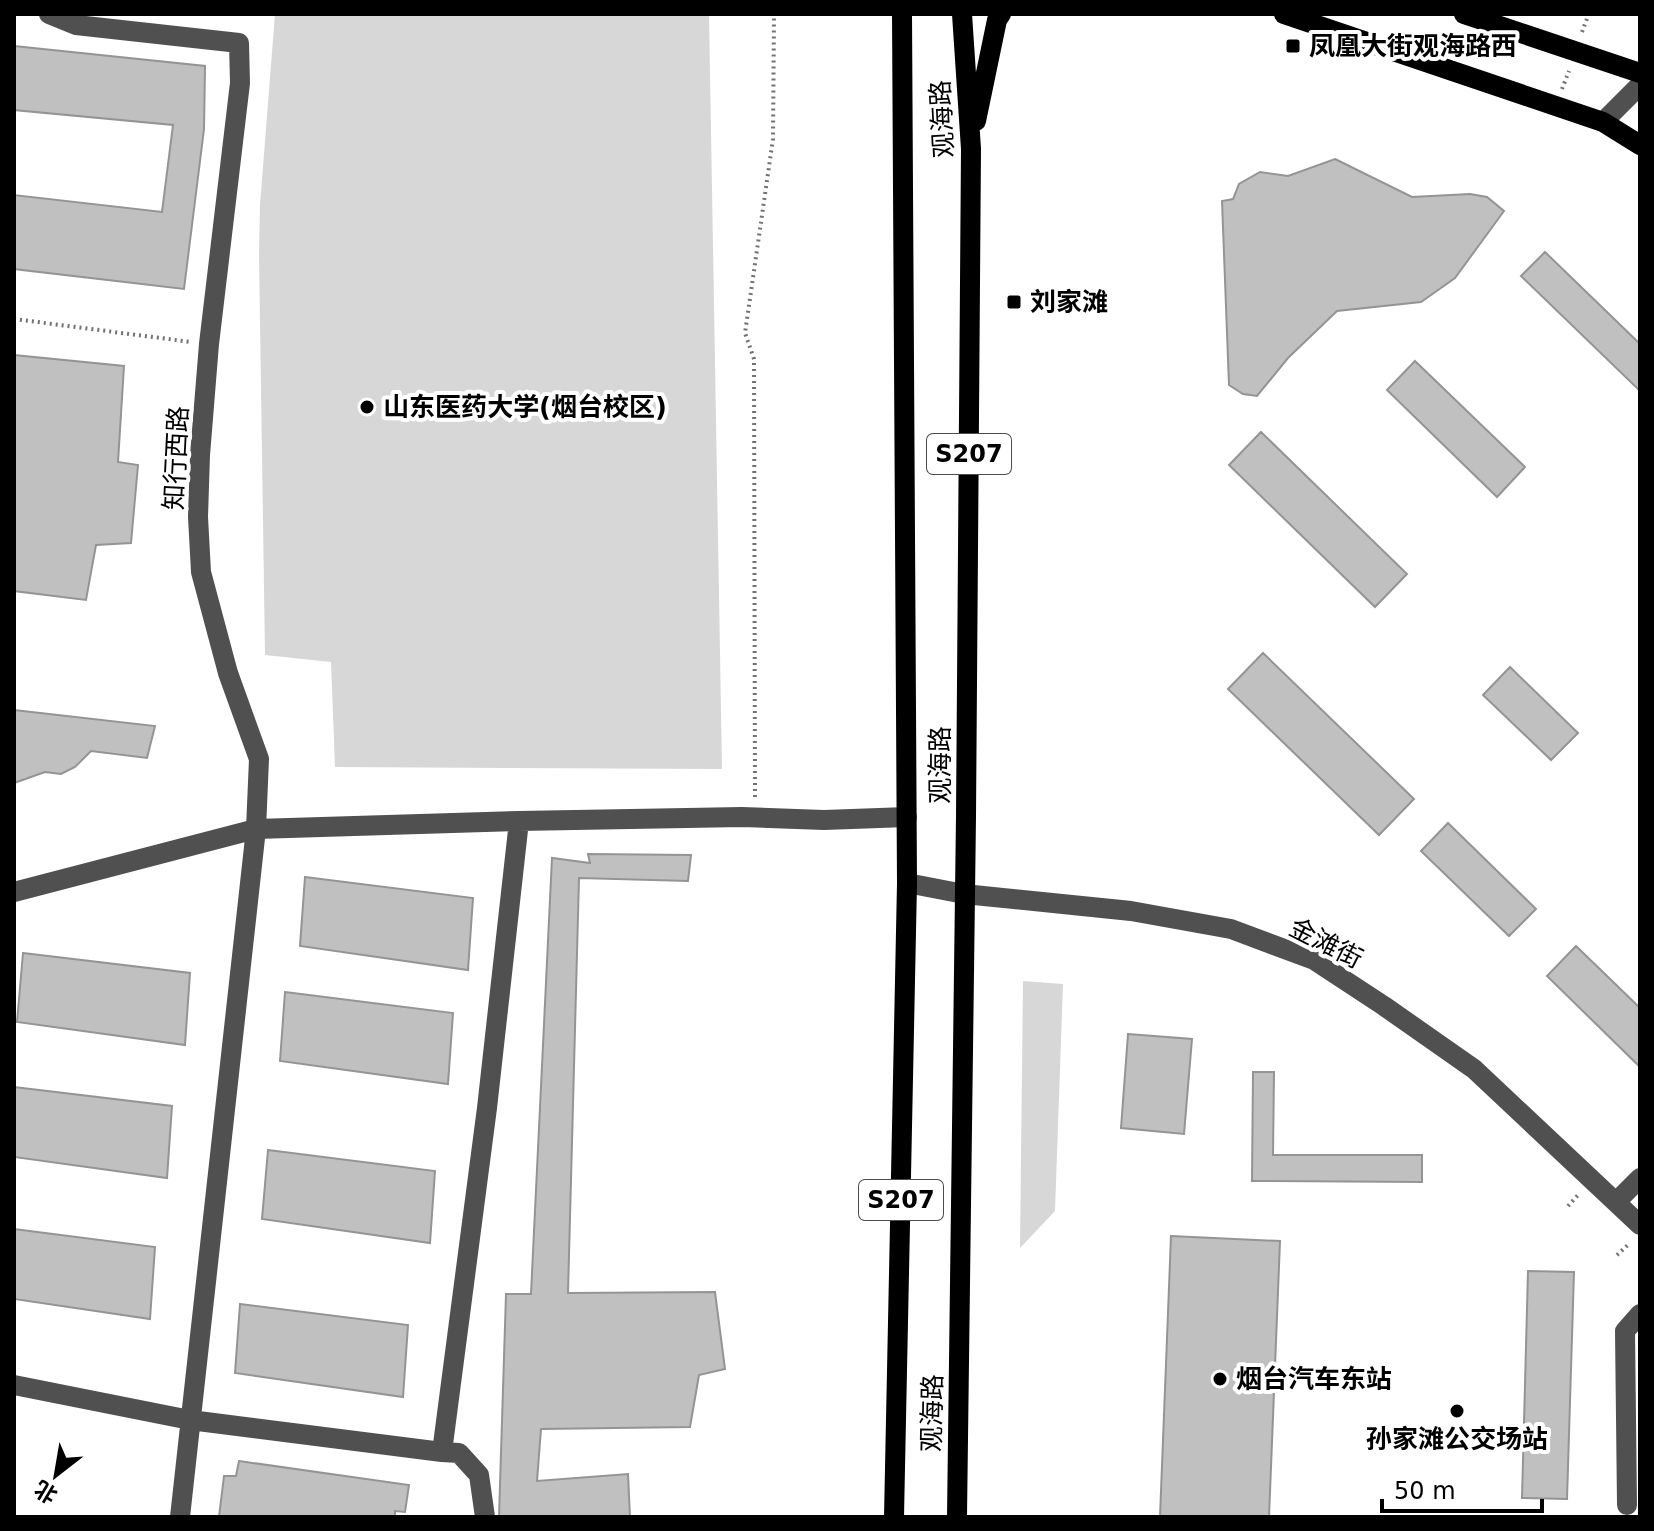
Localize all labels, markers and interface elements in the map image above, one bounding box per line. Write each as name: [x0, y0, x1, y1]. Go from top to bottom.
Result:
place label: 凤凰大街观海路西: [1309, 31, 1517, 61]
marker: 凤凰大街观海路西: [1284, 37, 1302, 55]
street label: 观海路: [925, 79, 959, 159]
place label: 刘家滩: [1030, 287, 1108, 317]
marker: 刘家滩: [1005, 293, 1023, 311]
place label: 山东医药大学(烟台校区): [383, 392, 667, 422]
marker: 山东医药大学(烟台校区): [358, 398, 376, 416]
street label: 知行西路: [158, 405, 194, 511]
road number: S207: [927, 434, 1011, 474]
street label: 观海路: [925, 726, 955, 804]
street label: 金滩街: [1284, 912, 1368, 974]
road number: S207: [859, 1180, 943, 1220]
place label: 烟台汽车东站: [1236, 1364, 1392, 1394]
marker: 烟台汽车东站: [1211, 1370, 1229, 1388]
street label: 观海路: [916, 1374, 948, 1452]
marker: 孙家滩公交场站: [1448, 1402, 1466, 1420]
place label: 孙家滩公交场站: [1366, 1424, 1548, 1454]
north arrow: [16, 1435, 96, 1515]
scale bar: [1382, 1463, 1542, 1513]
text: 北: [30, 1475, 62, 1508]
text: 50 m: [1394, 1477, 1456, 1505]

